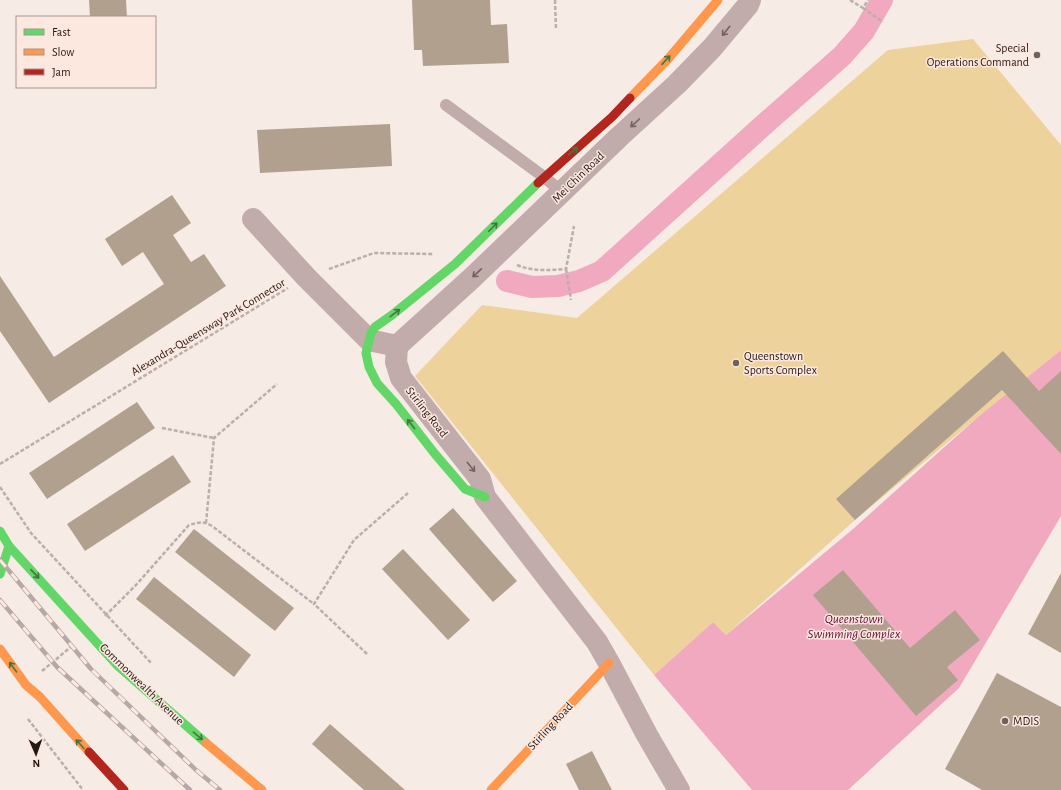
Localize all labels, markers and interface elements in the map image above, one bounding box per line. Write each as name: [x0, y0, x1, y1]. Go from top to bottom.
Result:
legend: [16, 16, 156, 88]
one-way arrow: [722, 25, 731, 36]
text: Fast: [52, 26, 71, 38]
place label: Special Operations Command: [927, 42, 1029, 68]
text: Slow: [52, 46, 74, 58]
marker: Special Operations Command: [1032, 50, 1042, 60]
one-way arrow: [662, 55, 671, 65]
text: Jam: [52, 66, 71, 78]
one-way arrow: [630, 118, 640, 128]
one-way arrow: [568, 147, 578, 156]
street label: Mei Chin Road: [550, 149, 606, 205]
one-way arrow: [488, 222, 498, 232]
one-way arrow: [472, 268, 482, 277]
street label: Alexandra-Queensway Park Connector: [129, 276, 288, 379]
one-way arrow: [389, 309, 400, 317]
place label: Queenstown Sports Complex: [744, 350, 817, 376]
marker: Queenstown Sports Complex: [731, 358, 741, 368]
street label: Stirling Road: [404, 385, 450, 439]
one-way arrow: [407, 418, 415, 429]
one-way arrow: [467, 461, 475, 472]
one-way arrow: [31, 569, 40, 579]
water label: Queenstown Swimming Complex: [808, 613, 901, 641]
street label: Commonwealth Avenue: [98, 641, 186, 727]
one-way arrow: [9, 661, 17, 672]
street label: Stirling Road: [525, 700, 575, 752]
place label: MDIS: [1013, 715, 1039, 727]
marker: MDIS: [1000, 716, 1010, 726]
one-way arrow: [192, 732, 203, 741]
north arrow: [16, 734, 56, 774]
one-way arrow: [76, 739, 85, 749]
text: N: [32, 758, 40, 769]

